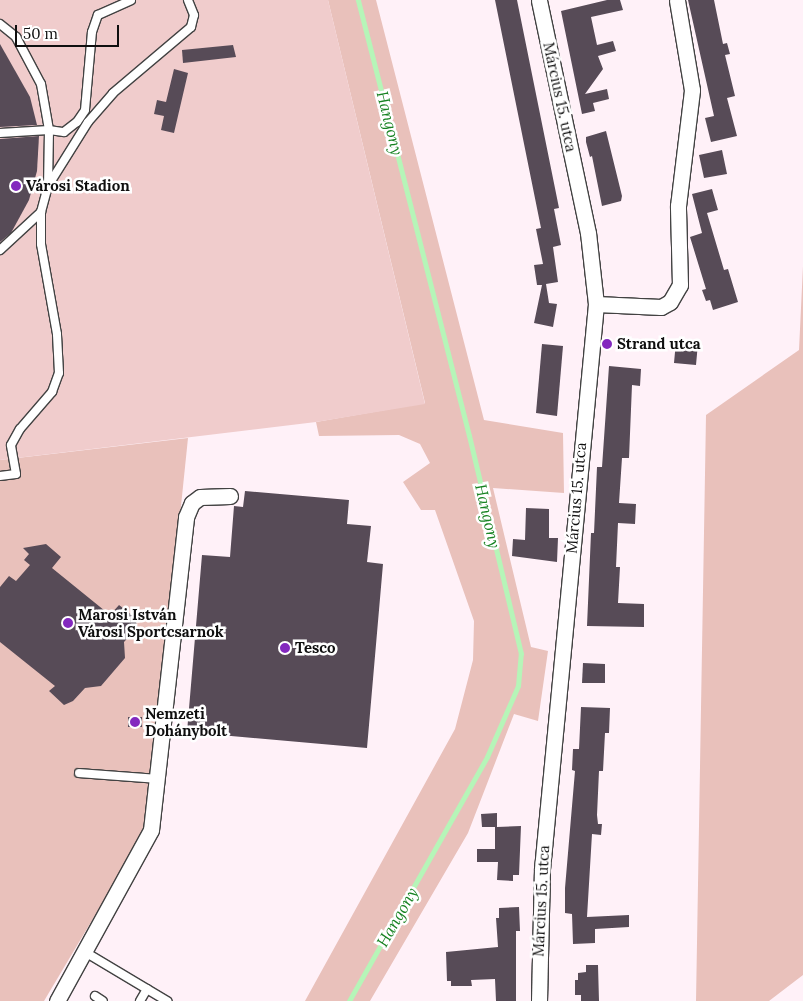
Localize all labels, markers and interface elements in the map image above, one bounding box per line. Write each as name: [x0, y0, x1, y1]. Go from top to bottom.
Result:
scale bar: [18, 15, 121, 47]
text: 50 m: [23, 24, 58, 43]
street label: Március 15. utca: [540, 41, 580, 153]
water label: Hangony: [373, 89, 407, 157]
place label: Városi Stadion: [26, 177, 130, 195]
marker: Városi Stadion: [10, 180, 22, 192]
place label: Strand utca: [617, 335, 701, 353]
marker: Strand utca: [601, 338, 613, 350]
street label: Március 15. utca: [562, 442, 590, 554]
water label: Hangony: [471, 482, 505, 550]
place label: Marosi István Városi Sportcsarnok: [78, 605, 224, 640]
marker: Marosi István Városi Sportcsarnok: [62, 617, 74, 629]
place label: Tesco: [295, 639, 336, 657]
marker: Tesco: [279, 642, 291, 654]
place label: Nemzeti Dohánybolt: [145, 704, 227, 739]
marker: Nemzeti Dohánybolt: [129, 716, 141, 728]
street label: Március 15. utca: [529, 845, 553, 957]
water label: Hangony: [372, 884, 422, 950]

